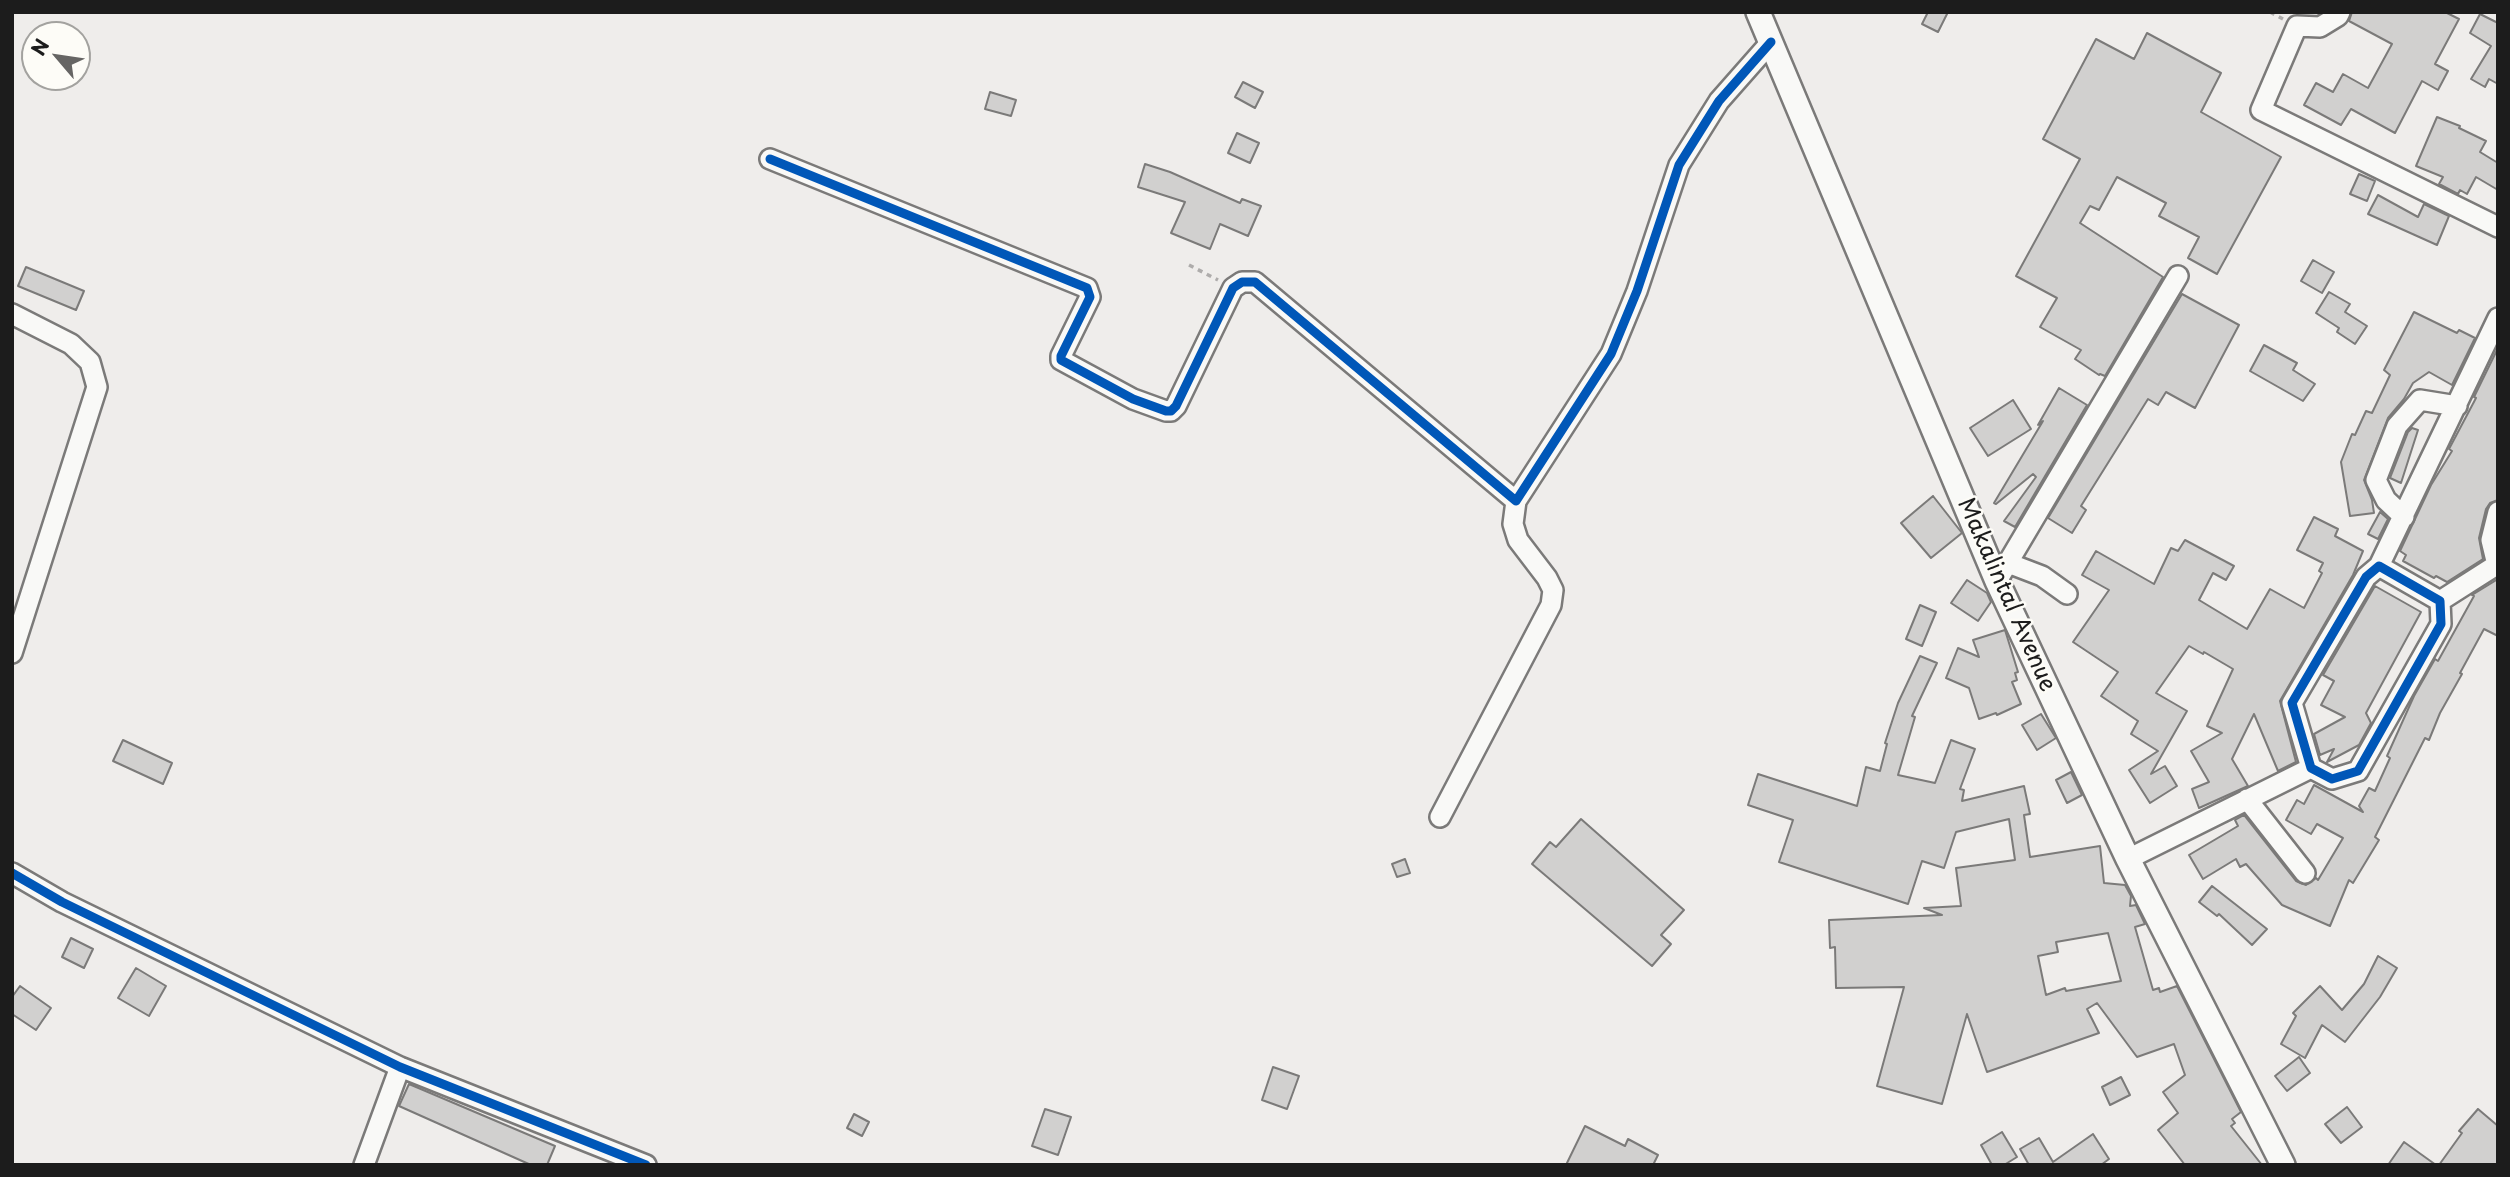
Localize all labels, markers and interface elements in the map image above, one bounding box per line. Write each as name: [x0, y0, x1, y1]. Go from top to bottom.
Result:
north arrow: [21, 21, 91, 91]
text: N: [23, 33, 55, 60]
street label: Makalintal Avenue: [1951, 494, 2061, 696]

